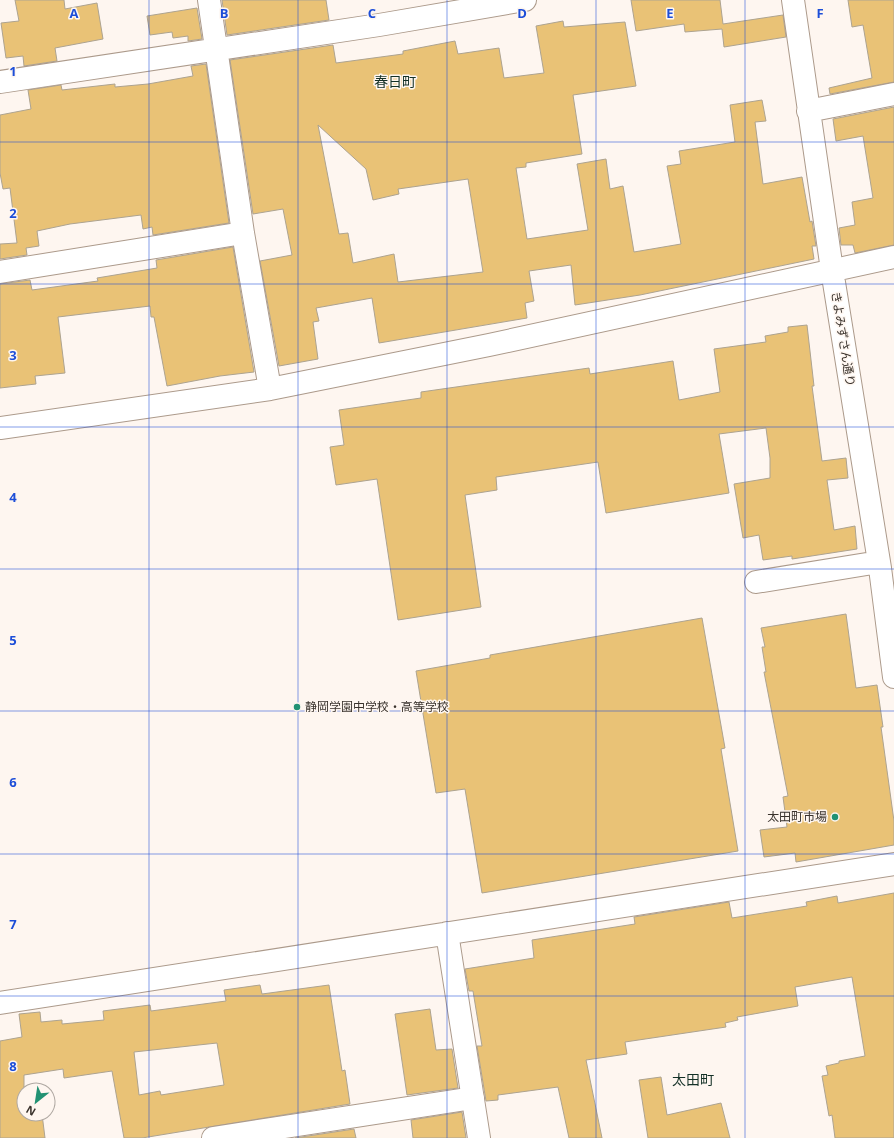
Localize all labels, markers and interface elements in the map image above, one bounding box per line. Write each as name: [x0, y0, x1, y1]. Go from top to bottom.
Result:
text: A: [70, 4, 79, 22]
text: B: [220, 4, 229, 22]
text: C: [368, 4, 376, 22]
text: D: [517, 4, 527, 22]
text: E: [666, 4, 674, 22]
text: F: [816, 4, 824, 22]
text: 1: [9, 62, 17, 80]
district label: 春日町: [374, 72, 416, 91]
text: 2: [9, 204, 17, 222]
street label: きよみずさん通り: [828, 290, 859, 388]
text: 3: [9, 346, 17, 364]
text: 4: [9, 488, 17, 506]
text: 5: [9, 631, 17, 649]
place label: 静岡学園中学校・高等学校: [305, 698, 449, 715]
marker: 静岡学園中学校・高等学校: [292, 702, 302, 712]
text: 6: [9, 773, 17, 791]
place label: 太田町市場: [767, 808, 827, 825]
marker: 太田町市場: [830, 812, 840, 822]
text: 7: [9, 915, 17, 933]
text: 8: [9, 1057, 17, 1075]
district label: 太田町: [672, 1070, 714, 1089]
north arrow: [16, 1082, 56, 1122]
text: N: [23, 1102, 38, 1120]

